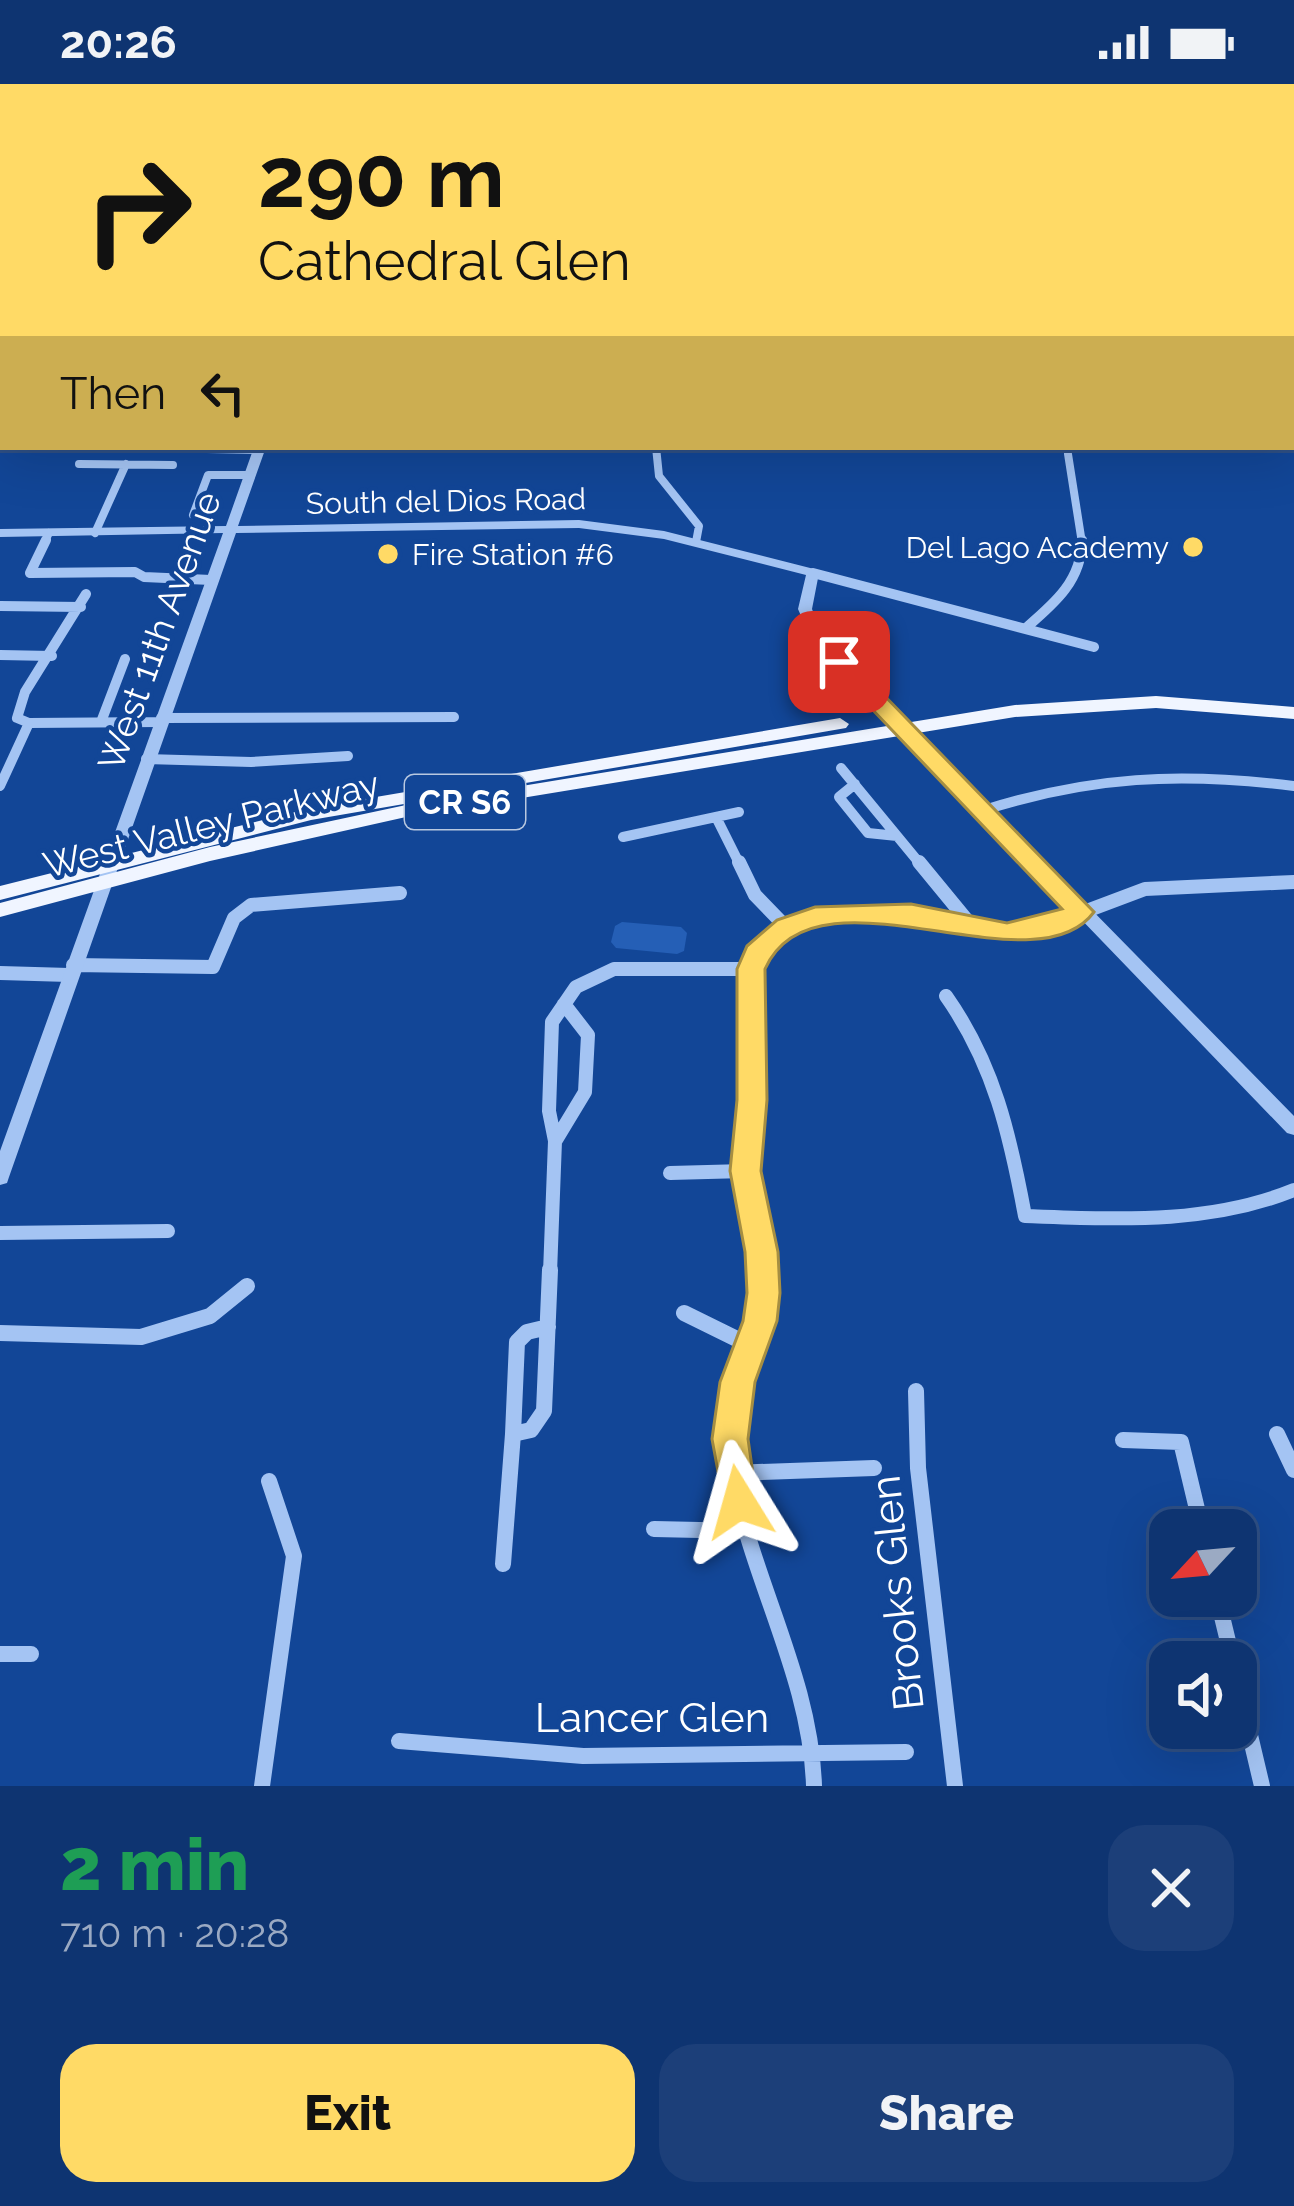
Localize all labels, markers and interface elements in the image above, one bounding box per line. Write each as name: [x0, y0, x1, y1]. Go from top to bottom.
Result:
text: 20:26: [60, 16, 177, 69]
text: 290 m: [258, 128, 505, 227]
icon: right: [60, 132, 216, 288]
text: Cathedral Glen: [258, 229, 631, 293]
icon: left: [190, 360, 256, 426]
text: Then: [60, 367, 166, 420]
street label: South del Dios Road: [306, 481, 586, 521]
street label: West 11th Avenue: [89, 486, 229, 776]
place label: Del Lago Academy: [906, 530, 1169, 565]
marker: Del Lago Academy: [1180, 534, 1206, 560]
place label: Fire Station #6: [412, 537, 614, 572]
marker: Fire Station #6: [375, 541, 401, 567]
pin: [788, 611, 890, 713]
icon: arrive: [806, 629, 872, 695]
street label: West Valley Parkway: [39, 762, 383, 886]
road number: CR S6: [405, 775, 525, 829]
position arrow: [676, 1439, 802, 1565]
street label: Brooks Glen: [860, 1473, 934, 1713]
north arrow: [1149, 1509, 1257, 1617]
map controls: [1149, 1509, 1257, 1749]
button: sound: [1149, 1641, 1257, 1749]
street label: Lancer Glen: [535, 1693, 769, 1742]
text: 2 min: [60, 1822, 249, 1907]
button: close: [1108, 1825, 1234, 1951]
text: 710 m · 20:28: [60, 1910, 289, 1956]
button: Exit: [60, 2044, 635, 2182]
button: Share: [659, 2044, 1234, 2182]

